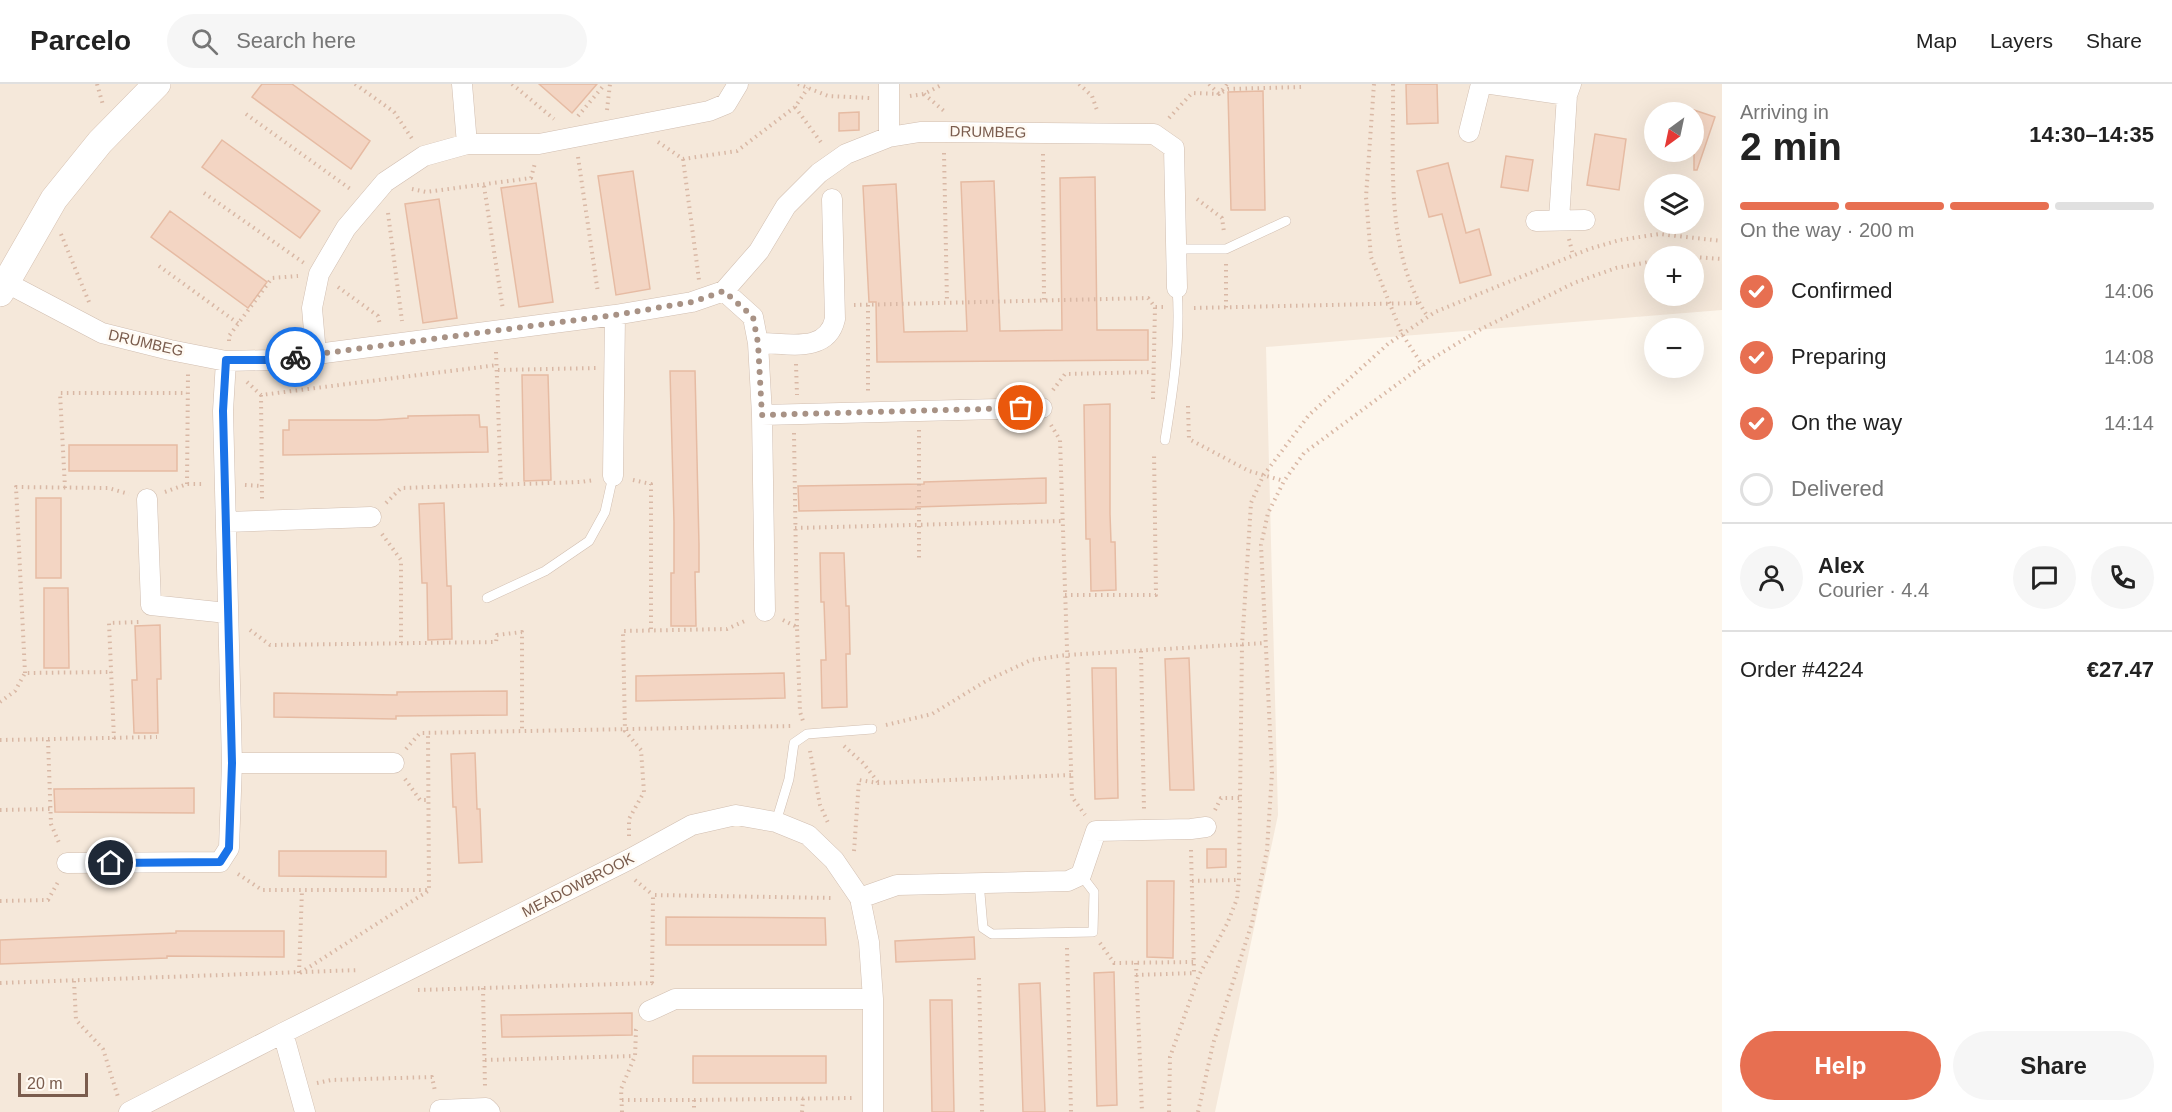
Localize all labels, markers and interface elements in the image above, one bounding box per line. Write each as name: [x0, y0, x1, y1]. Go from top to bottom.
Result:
search box: [167, 14, 587, 68]
text: Parcelo: [30, 25, 131, 56]
icon: search: [188, 25, 221, 58]
text: Search here: [236, 28, 356, 53]
text: Map: [1916, 29, 1957, 52]
text: Layers: [1990, 29, 2053, 52]
text: Share: [2086, 29, 2142, 52]
text: Arriving in: [1740, 101, 1829, 123]
north arrow: [1644, 102, 1704, 162]
map controls: [1644, 102, 1704, 378]
street label: DRUMBEG: [950, 122, 1026, 141]
text: 14:30–14:35: [2029, 122, 2154, 147]
text: 2 min: [1740, 125, 1842, 168]
button: layers: [1644, 174, 1704, 234]
text: On the way · 200 m: [1740, 219, 1915, 241]
button: +: [1644, 246, 1704, 306]
icon: check: [1740, 275, 1773, 308]
text: Confirmed: [1791, 278, 1892, 303]
text: 14:06: [2104, 280, 2154, 302]
button: −: [1644, 318, 1704, 378]
street label: DRUMBEG: [107, 326, 185, 359]
courier: [265, 327, 325, 387]
icon: bike: [279, 341, 312, 374]
icon: check: [1740, 341, 1773, 374]
text: Preparing: [1791, 344, 1886, 369]
text: 14:08: [2104, 346, 2154, 368]
pin: [995, 382, 1046, 433]
icon: bag: [1004, 391, 1037, 424]
icon: check: [1740, 407, 1773, 440]
text: On the way: [1791, 410, 1902, 435]
text: 14:14: [2104, 412, 2154, 434]
text: Delivered: [1791, 476, 1884, 501]
button: person: [1740, 546, 1803, 609]
button: chat: [2013, 546, 2076, 609]
button: phone: [2091, 546, 2154, 609]
text: Alex: [1818, 553, 1864, 578]
text: Courier · 4.4: [1818, 579, 1929, 601]
text: Order #4224: [1740, 657, 1864, 682]
text: €27.47: [2087, 657, 2154, 682]
pin: [85, 837, 136, 888]
icon: home: [94, 846, 127, 879]
street label: MEADOWBROOK: [519, 849, 637, 920]
button: Help: [1740, 1031, 1941, 1100]
button: Share: [1953, 1031, 2154, 1100]
scale bar: [18, 1070, 88, 1098]
text: 20 m: [27, 1075, 63, 1092]

